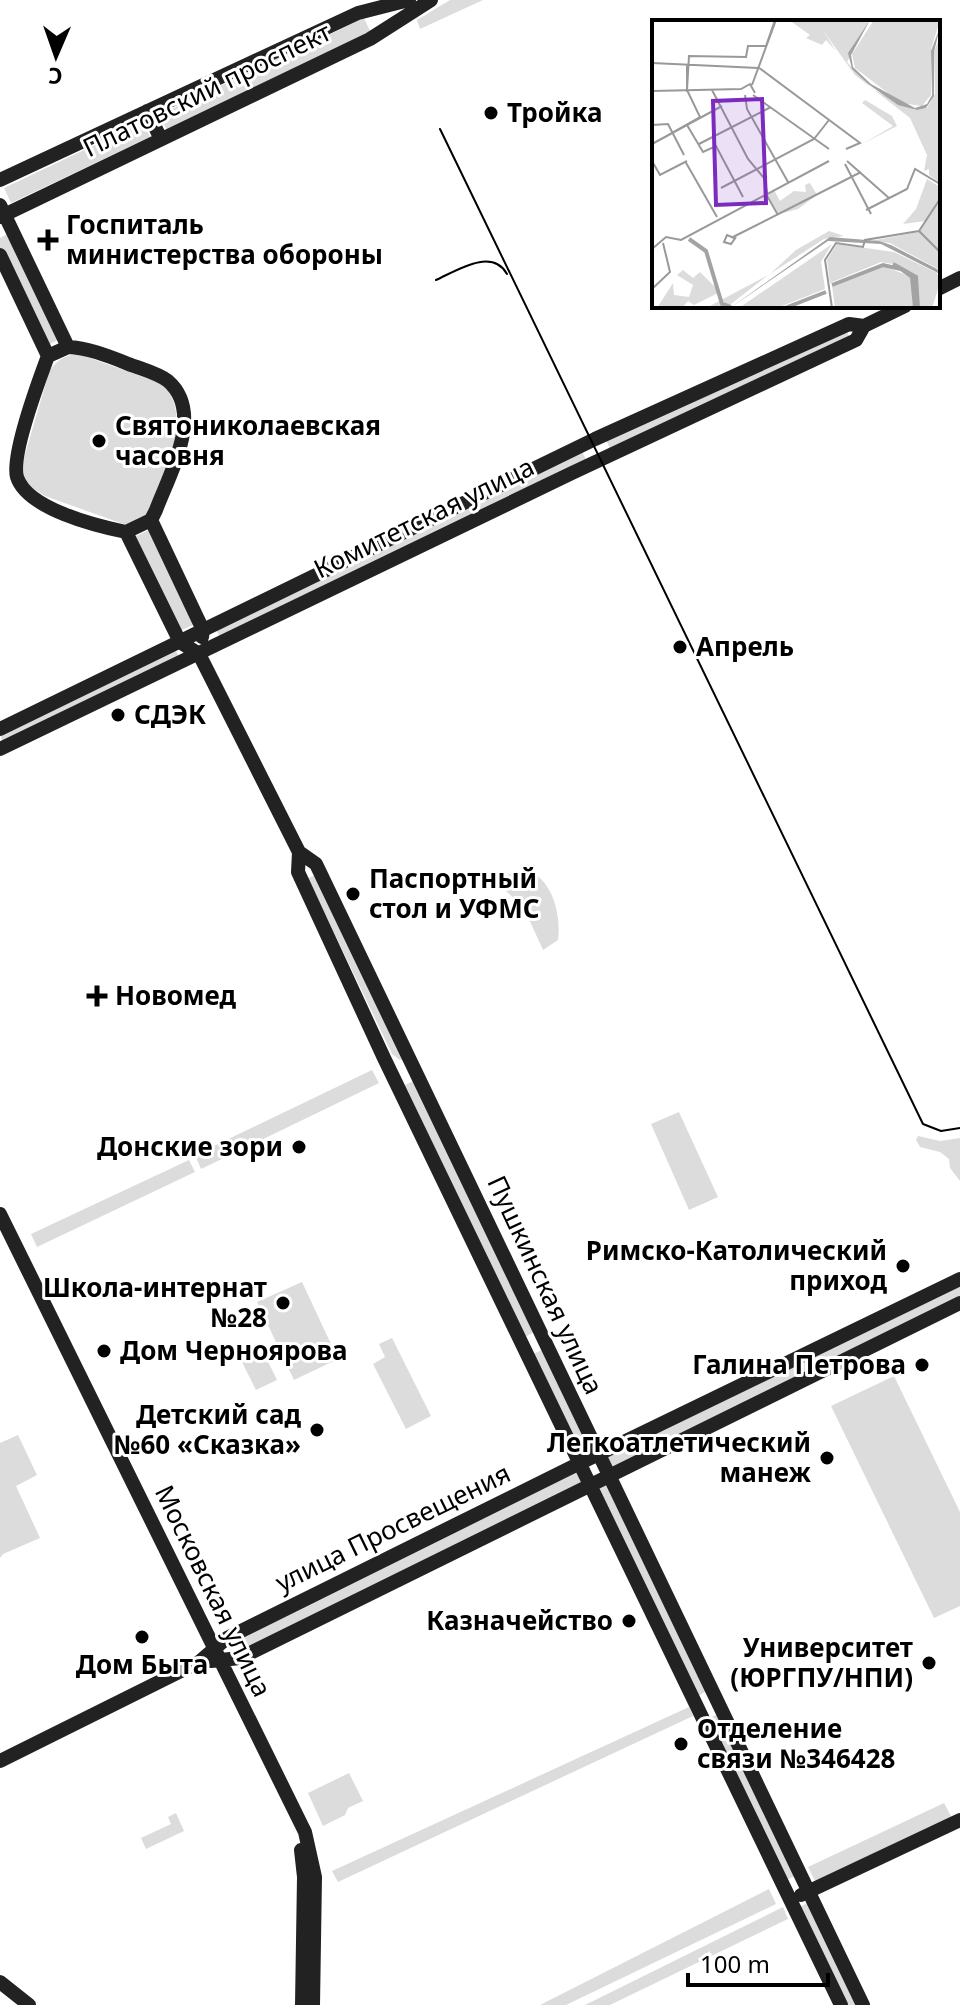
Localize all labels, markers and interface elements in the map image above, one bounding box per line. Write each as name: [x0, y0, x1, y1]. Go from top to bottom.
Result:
street label: Платовский проспект: [76, 13, 337, 165]
north arrow: [16, 16, 96, 96]
inset map: [652, 20, 940, 308]
text: С: [48, 62, 63, 92]
place label: Тройка: [507, 94, 602, 130]
marker: Тройка: [482, 104, 500, 122]
place label: Госпиталь министерства обороны: [66, 206, 383, 272]
marker: Госпиталь министерства обороны: [37, 229, 59, 251]
place label: Святониколаевская часовня: [115, 407, 381, 473]
marker: Святониколаевская часовня: [90, 432, 108, 450]
street label: Комитетская улица: [307, 448, 540, 586]
place label: Апрель: [696, 628, 794, 664]
marker: Апрель: [671, 638, 689, 656]
place label: СДЭК: [134, 696, 206, 732]
marker: СДЭК: [109, 706, 127, 724]
place label: Паспортный стол и УФМС: [369, 860, 540, 926]
marker: Паспортный стол и УФМС: [344, 885, 362, 903]
place label: Новомед: [115, 977, 236, 1013]
marker: Новомед: [86, 985, 108, 1007]
place label: Донские зори: [97, 1128, 283, 1164]
marker: Донские зори: [290, 1138, 308, 1156]
street label: Пушкинская улица: [479, 1169, 612, 1400]
place label: Римско-Католический приход: [586, 1232, 887, 1298]
marker: Римско-Католический приход: [894, 1257, 912, 1275]
place label: Школа-интернат №28: [43, 1269, 267, 1335]
marker: Школа-интернат №28: [274, 1294, 292, 1312]
place label: Дом Черноярова: [120, 1332, 348, 1368]
marker: Дом Черноярова: [95, 1342, 113, 1360]
place label: Галина Петрова: [692, 1346, 906, 1382]
marker: Галина Петрова: [913, 1356, 931, 1374]
place label: Детский сад №60 «Сказка»: [114, 1396, 301, 1462]
marker: Детский сад №60 «Сказка»: [308, 1421, 326, 1439]
place label: Легкоатлетический манеж: [547, 1424, 811, 1490]
marker: Легкоатлетический манеж: [818, 1449, 836, 1467]
street label: улица Просвещения: [269, 1455, 516, 1600]
street label: Московская улица: [147, 1479, 281, 1702]
place label: Казначейство: [426, 1602, 613, 1638]
marker: Казначейство: [620, 1612, 638, 1630]
marker: Дом Быта: [133, 1628, 151, 1646]
place label: Университет (ЮРГПУ/НПИ): [730, 1629, 913, 1695]
place label: Дом Быта: [76, 1646, 208, 1682]
marker: Университет (ЮРГПУ/НПИ): [920, 1654, 938, 1672]
place label: Отделение связи №346428: [697, 1710, 895, 1776]
marker: Отделение связи №346428: [672, 1735, 690, 1753]
scale bar: [688, 1937, 828, 1987]
text: 100 m: [700, 1947, 770, 1980]

